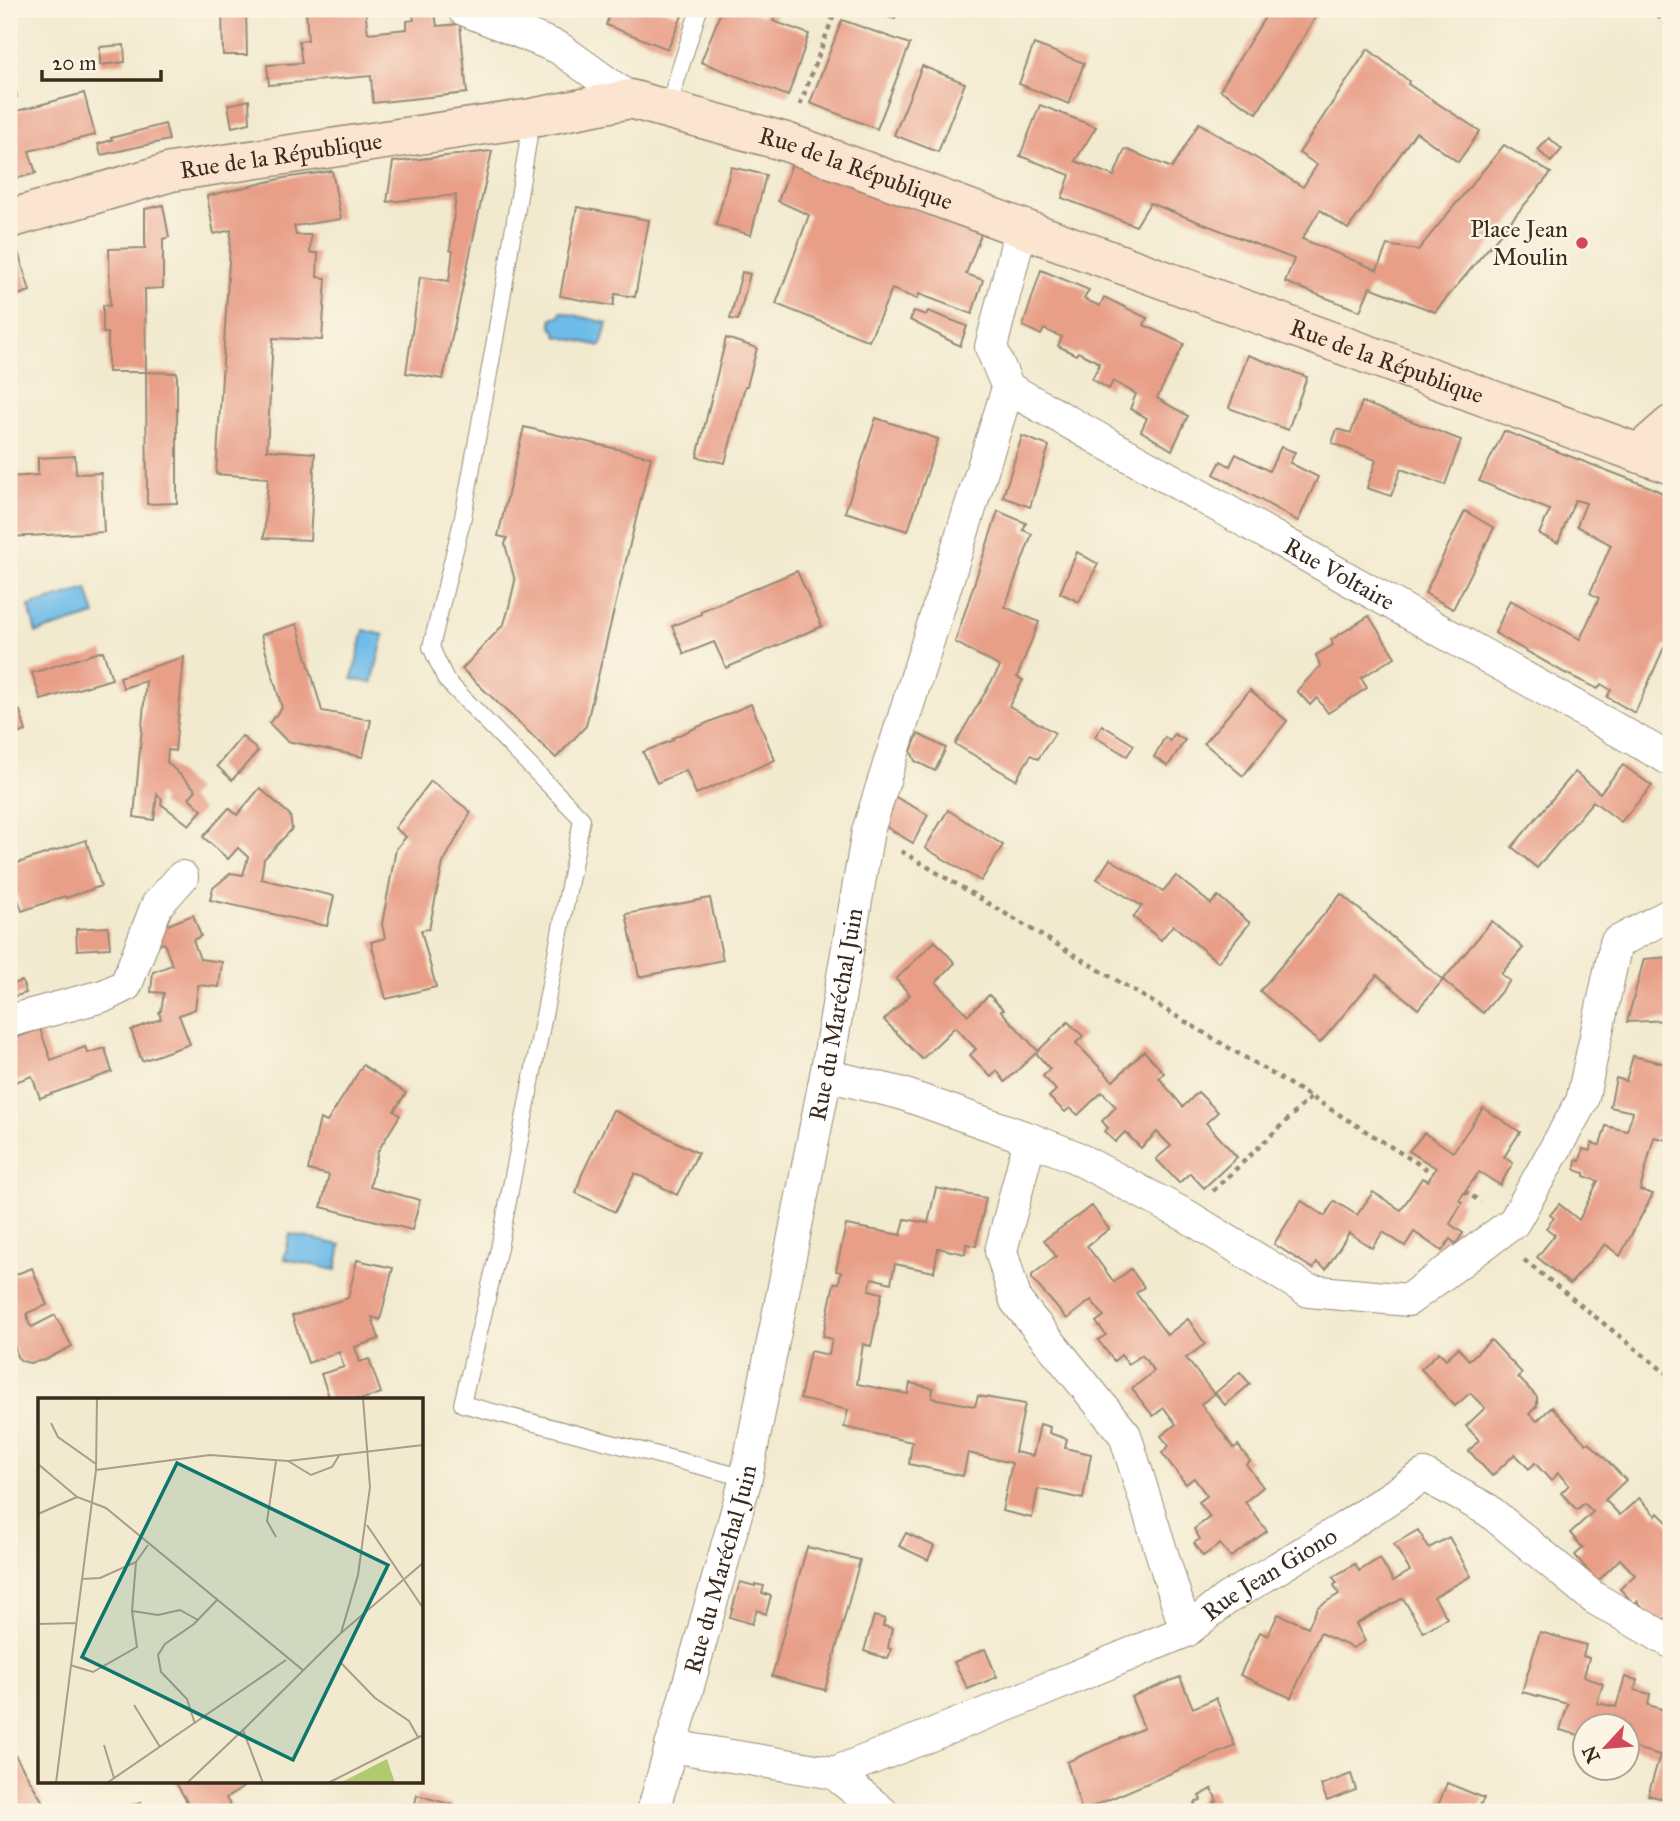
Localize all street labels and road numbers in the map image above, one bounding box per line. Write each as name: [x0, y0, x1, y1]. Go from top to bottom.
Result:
street label: Rue de la République: [756, 120, 957, 217]
street label: Rue de la République: [178, 126, 384, 185]
street label: Rue de la République: [1286, 312, 1488, 410]
street label: Rue Voltaire: [1279, 531, 1400, 617]
street label: Rue du Maréchal Juin: [802, 906, 869, 1123]
street label: Rue du Maréchal Juin: [677, 1462, 763, 1677]
street label: Rue Jean Giono: [1196, 1521, 1343, 1627]

